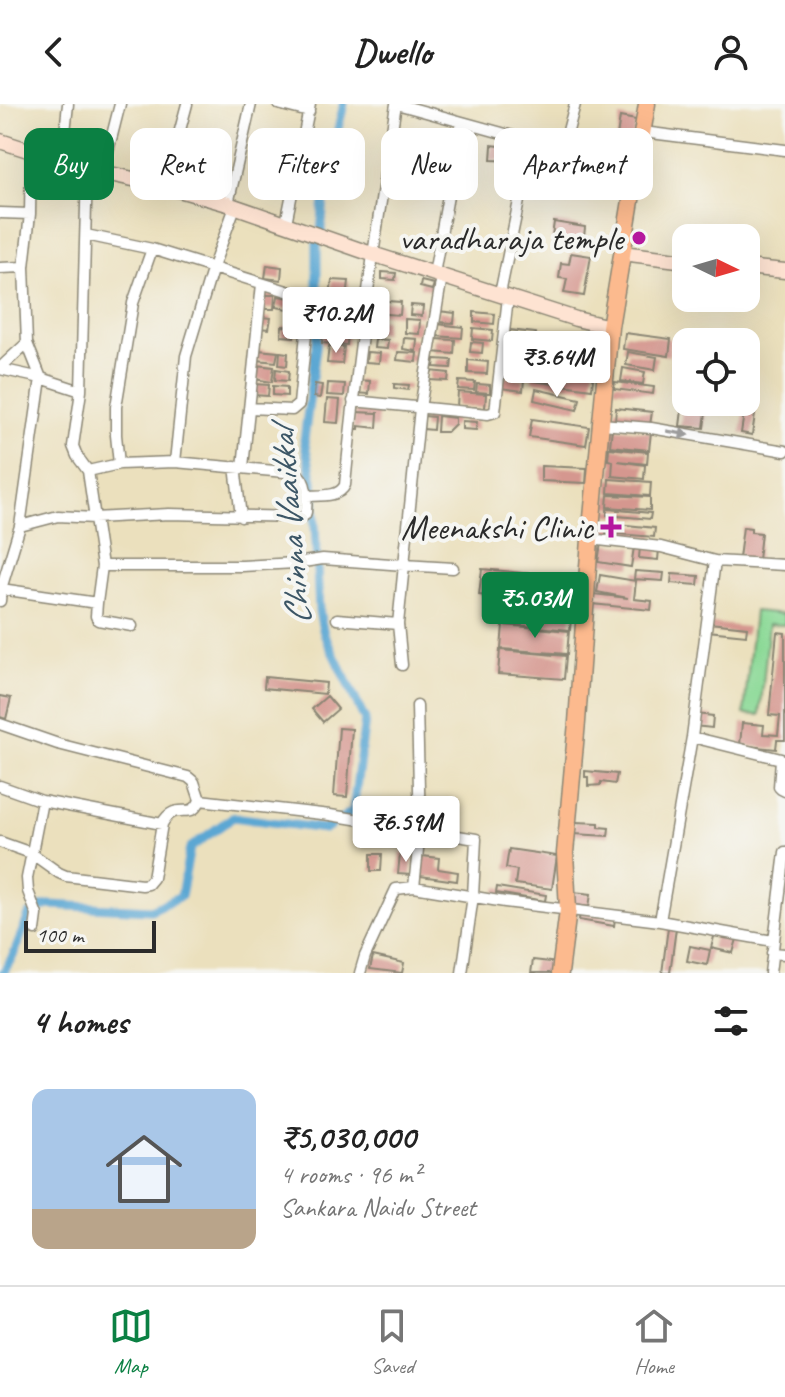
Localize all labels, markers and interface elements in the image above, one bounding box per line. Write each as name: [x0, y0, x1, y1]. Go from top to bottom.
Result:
text: Dwello: [353, 29, 432, 75]
icon: back: [32, 30, 76, 74]
icon: person: [709, 30, 753, 74]
chip: Buy: [24, 128, 114, 200]
chip: Rent: [130, 128, 232, 200]
chip: Filters: [248, 128, 365, 200]
chip: New: [381, 128, 478, 200]
chip: Apartment: [494, 128, 653, 200]
place label: varadharaja temple: [400, 217, 626, 260]
north arrow: [672, 224, 760, 312]
map controls: [672, 224, 760, 416]
marker: varadharaja temple: [630, 229, 648, 247]
pin: ₹10.2M: [271, 287, 401, 355]
text: ₹10.2M: [301, 296, 371, 329]
button: locate: [672, 328, 760, 416]
pin: ₹3.64M: [492, 331, 622, 399]
text: ₹3.64M: [521, 340, 593, 373]
water label: Chinna Vaaikkal: [258, 416, 321, 627]
one-way arrow: [666, 428, 691, 440]
place label: Meenakshi Clinic: [401, 506, 595, 549]
marker: Meenakshi Clinic: [600, 516, 622, 538]
pin: ₹5.03M: [470, 572, 600, 640]
text: ₹5.03M: [500, 581, 570, 614]
pin: ₹6.59M: [341, 796, 471, 864]
text: ₹6.59M: [371, 805, 441, 838]
scale bar: [24, 917, 156, 953]
text: 100 m: [36, 921, 83, 949]
icon: filters: [709, 999, 753, 1043]
text: 4 homes: [32, 1000, 128, 1043]
text: ₹5,030,000: [280, 1115, 415, 1158]
icon: home: [96, 1121, 192, 1217]
text: 4 rooms · 96 m²: [280, 1158, 421, 1191]
text: Sankara Naidu Street: [280, 1191, 476, 1224]
tab: Map: [109, 1304, 153, 1380]
tab: Saved: [370, 1304, 414, 1380]
tab: Home: [632, 1304, 676, 1380]

